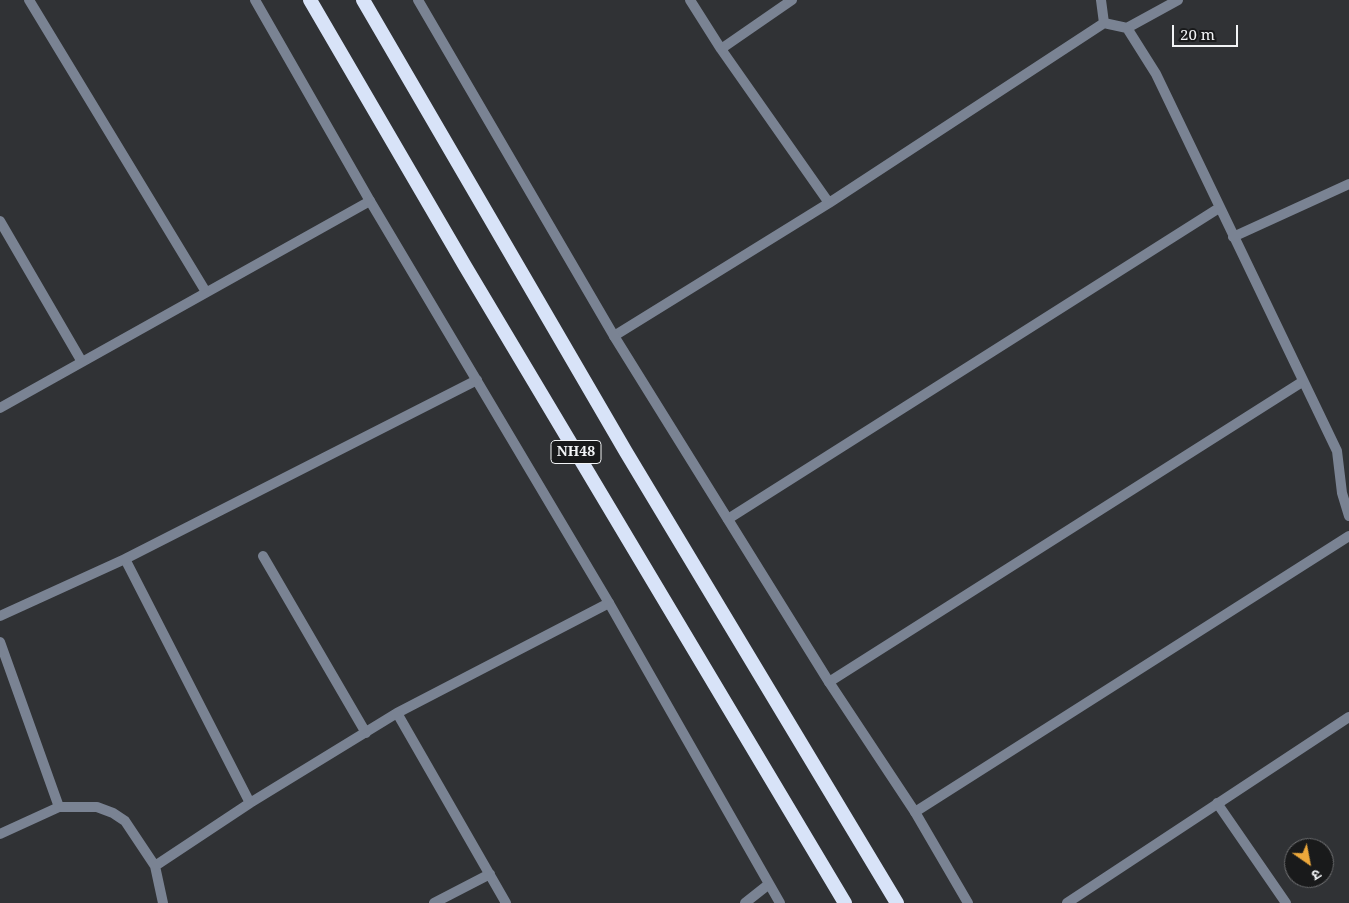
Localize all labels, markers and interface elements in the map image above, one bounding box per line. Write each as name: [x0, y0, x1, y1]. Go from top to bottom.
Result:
scale bar: [1174, 15, 1240, 47]
text: 20 m: [1180, 24, 1215, 44]
road number: NH48: [551, 441, 601, 464]
north arrow: [1284, 838, 1334, 888]
text: उ: [1308, 865, 1326, 885]

